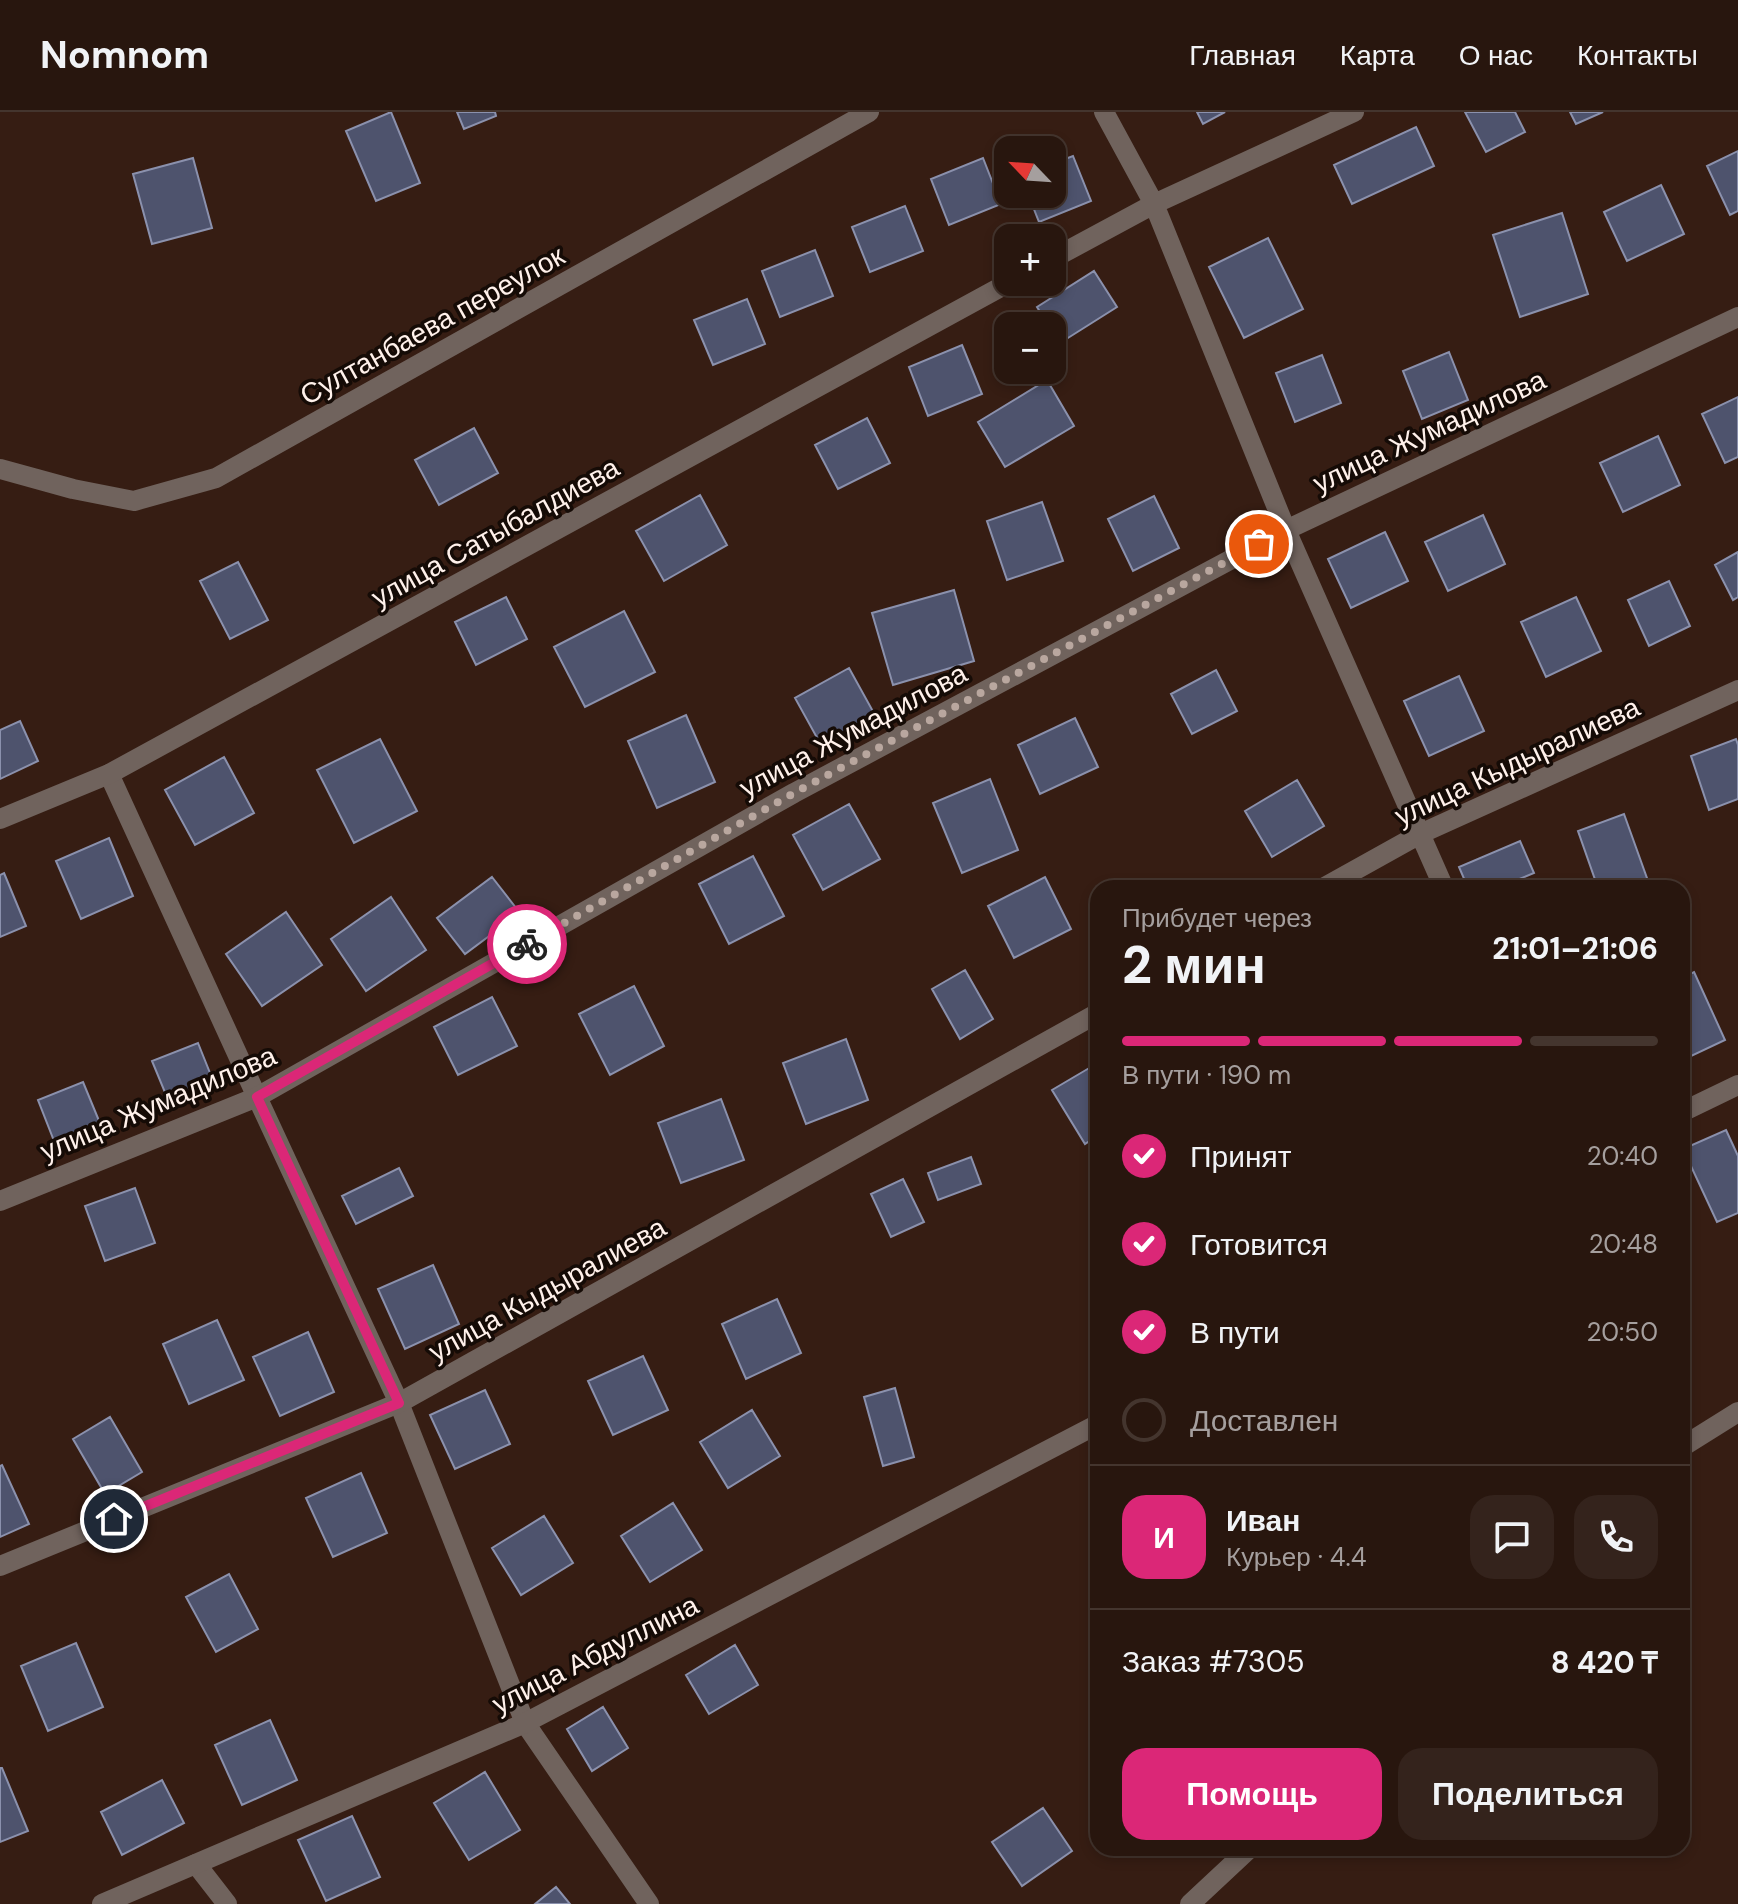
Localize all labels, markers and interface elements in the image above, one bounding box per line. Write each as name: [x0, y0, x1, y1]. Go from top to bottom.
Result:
text: Nomnom: [40, 30, 209, 80]
text: Главная: [1189, 37, 1296, 74]
text: Карта: [1340, 37, 1415, 74]
text: О нас: [1459, 37, 1533, 74]
text: Контакты: [1577, 37, 1698, 74]
north arrow: [994, 136, 1066, 208]
map controls: [994, 136, 1066, 384]
button: +: [994, 224, 1066, 296]
street label: Султанбаева переулок: [293, 237, 572, 414]
button: −: [994, 312, 1066, 384]
street label: улица Жумадилова: [1307, 361, 1552, 502]
street label: улица Сатыбалдиева: [365, 449, 626, 616]
pin: [1225, 510, 1293, 578]
icon: bag: [1237, 522, 1281, 566]
street label: улица Жумадилова: [733, 655, 974, 806]
street label: улица Кыдыралиева: [1389, 688, 1646, 834]
text: Прибудет через: [1122, 901, 1312, 935]
courier: [487, 904, 567, 984]
icon: bike: [505, 922, 549, 966]
text: 21:01–21:06: [1492, 929, 1658, 968]
text: 2 мин: [1122, 931, 1266, 999]
street label: улица Жумадилова: [35, 1037, 282, 1170]
text: В пути · 190 m: [1122, 1058, 1291, 1092]
icon: check: [1122, 1134, 1166, 1178]
text: Принят: [1190, 1137, 1292, 1176]
text: 20:40: [1587, 1139, 1658, 1173]
street label: улица Кыдыралиева: [422, 1209, 673, 1370]
icon: check: [1122, 1222, 1166, 1266]
text: Готовится: [1190, 1225, 1328, 1264]
text: 20:48: [1589, 1227, 1658, 1261]
icon: check: [1122, 1310, 1166, 1354]
text: В пути: [1190, 1313, 1280, 1352]
text: 20:50: [1587, 1315, 1658, 1349]
text: Доставлен: [1190, 1401, 1338, 1440]
pin: [80, 1485, 148, 1553]
button: chat: [1470, 1495, 1554, 1579]
button: phone: [1574, 1495, 1658, 1579]
icon: home: [92, 1497, 136, 1541]
text: Иван: [1226, 1501, 1300, 1540]
text: И: [1153, 1518, 1175, 1557]
text: Курьер · 4.4: [1226, 1540, 1366, 1574]
street label: улица Абдуллина: [486, 1586, 705, 1722]
text: Заказ #7305: [1122, 1642, 1305, 1681]
text: 8 420 ₸: [1551, 1643, 1658, 1682]
button: Помощь: [1122, 1748, 1382, 1840]
button: Поделиться: [1398, 1748, 1658, 1840]

